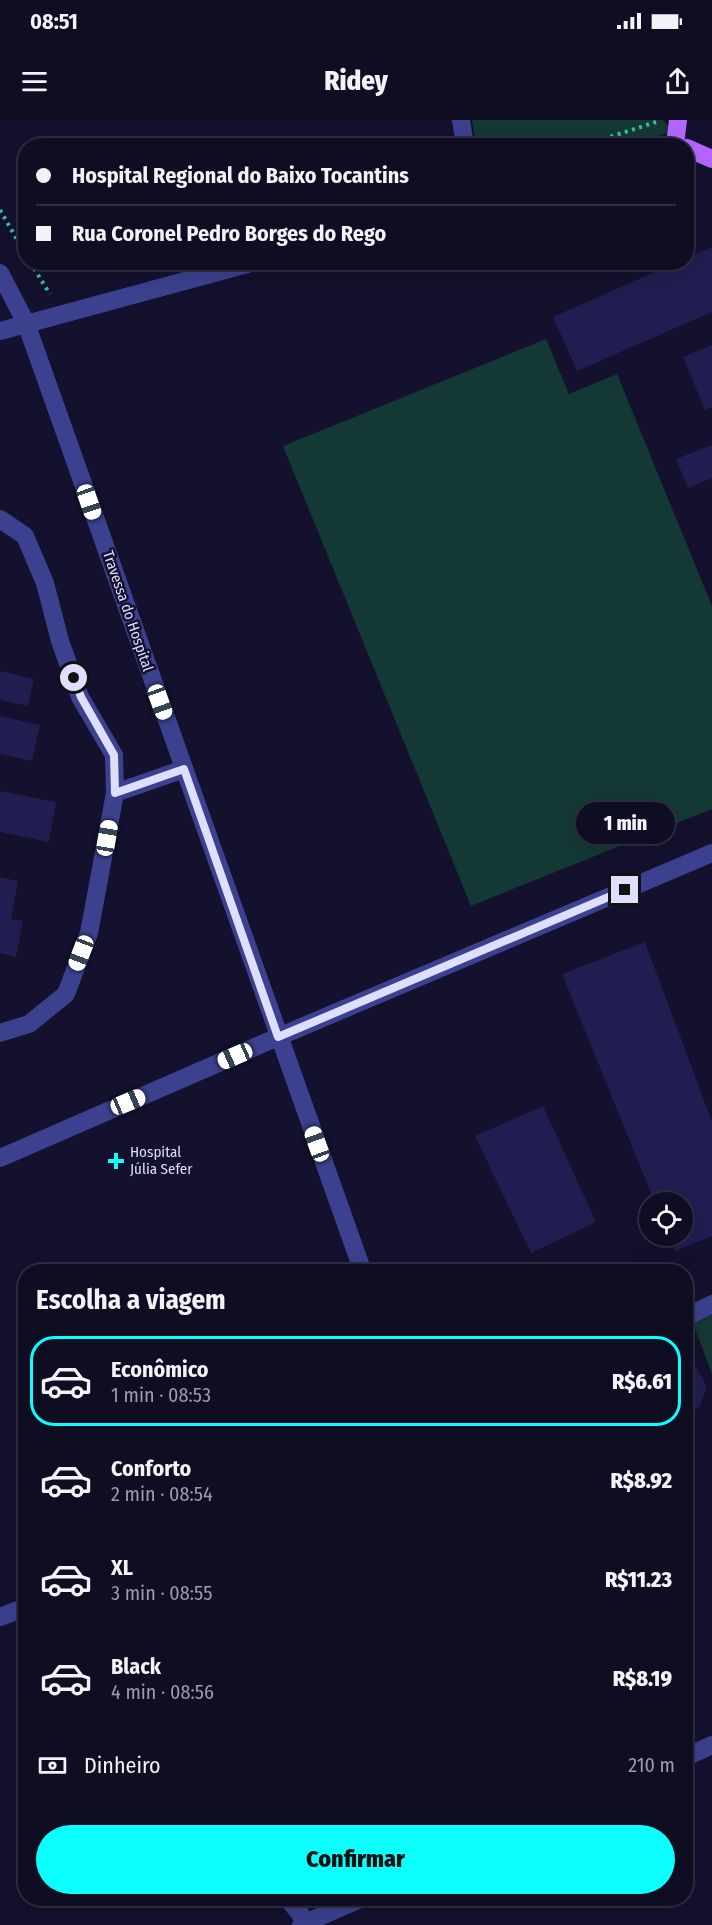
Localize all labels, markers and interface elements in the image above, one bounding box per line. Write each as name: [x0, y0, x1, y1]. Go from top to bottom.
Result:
text: 08:51: [30, 8, 78, 35]
icon: menu: [18, 65, 51, 98]
text: Ridey: [324, 65, 388, 97]
icon: share: [661, 65, 694, 98]
text: Hospital Regional do Baixo Tocantins: [72, 162, 409, 189]
text: Rua Coronel Pedro Borges do Rego: [72, 220, 386, 247]
car: [75, 482, 103, 522]
street label: Travessa do Hospital: [99, 548, 157, 674]
route start: [60, 664, 87, 691]
car: [145, 682, 175, 722]
callout: 1 min: [576, 803, 674, 845]
text: 1 min: [604, 811, 647, 835]
car: [95, 819, 119, 857]
route end: [611, 876, 638, 903]
car: [66, 933, 96, 973]
car: [215, 1040, 255, 1072]
car: [108, 1087, 148, 1117]
car: [302, 1124, 332, 1164]
place label: Hospital Júlia Sefer: [130, 1143, 193, 1178]
marker: Hospital Júlia Sefer: [107, 1152, 125, 1170]
map controls: [639, 1192, 693, 1246]
button: locate: [639, 1192, 693, 1246]
text: Escolha a viagem: [36, 1284, 226, 1316]
icon: car: [39, 1354, 93, 1408]
text: Econômico: [111, 1356, 209, 1383]
text: R$6.61: [612, 1368, 672, 1395]
text: 1 min · 08:53: [111, 1383, 211, 1407]
icon: car: [39, 1453, 93, 1507]
text: Conforto: [111, 1455, 191, 1482]
text: R$8.92: [611, 1467, 672, 1494]
text: 2 min · 08:54: [111, 1482, 213, 1506]
icon: car: [39, 1552, 93, 1606]
text: XL: [111, 1554, 133, 1581]
text: R$11.23: [605, 1566, 672, 1593]
text: 3 min · 08:55: [111, 1581, 212, 1605]
icon: car: [39, 1651, 93, 1705]
text: Black: [111, 1653, 161, 1680]
text: R$8.19: [613, 1665, 672, 1692]
text: 4 min · 08:56: [111, 1680, 214, 1704]
icon: cash: [36, 1749, 69, 1782]
text: Dinheiro: [84, 1752, 161, 1779]
text: 210 m: [628, 1753, 675, 1777]
button: Confirmar: [36, 1825, 675, 1894]

